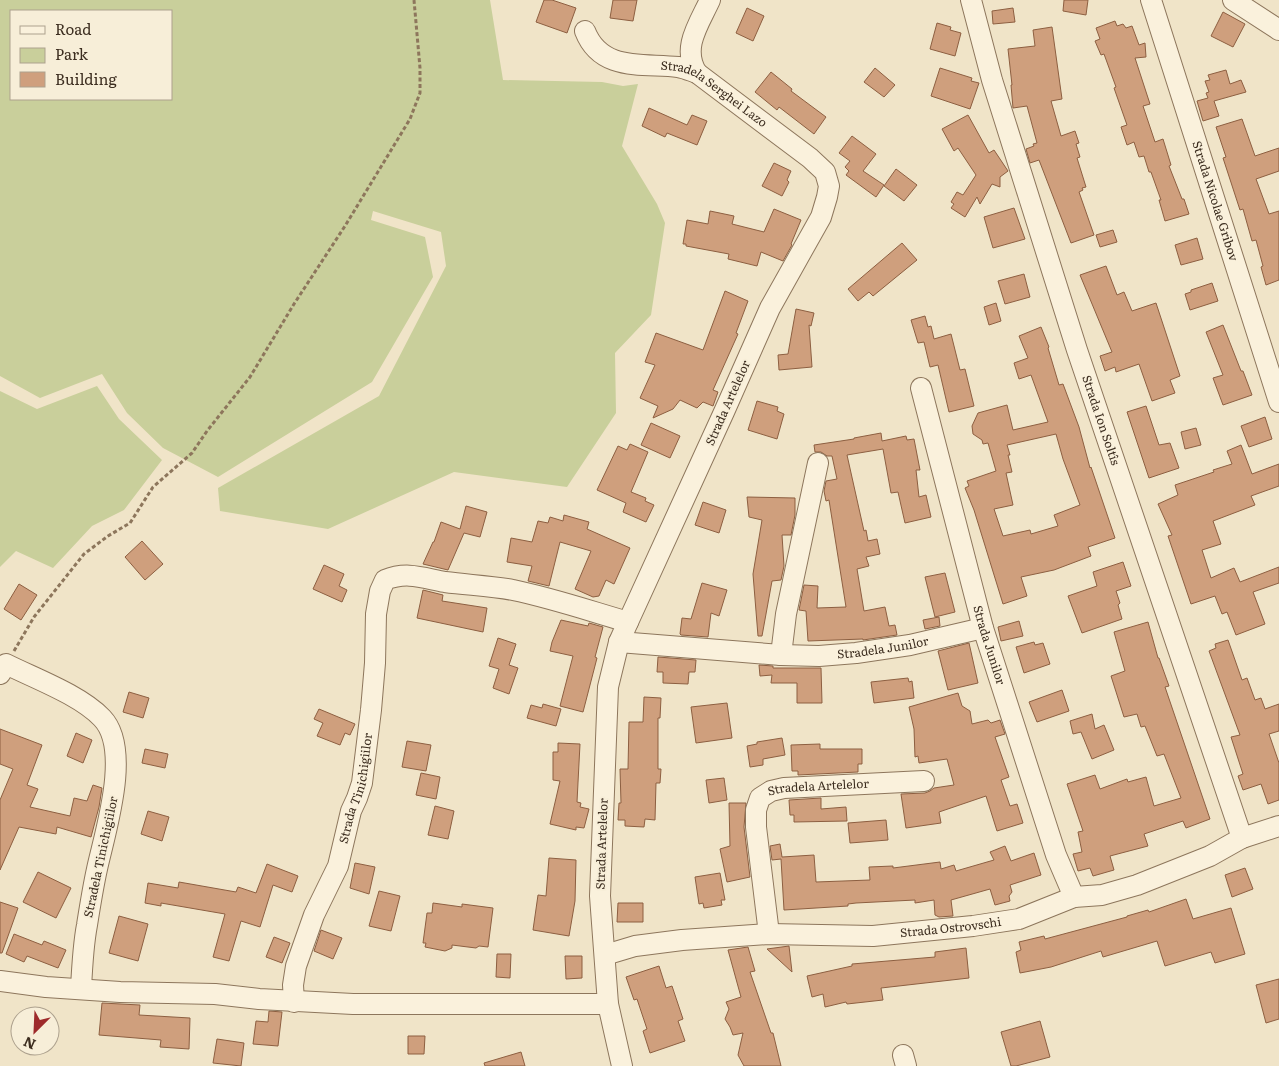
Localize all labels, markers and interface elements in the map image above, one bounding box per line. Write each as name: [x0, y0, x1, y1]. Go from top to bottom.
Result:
legend: [10, 10, 172, 100]
text: Road: [55, 17, 91, 40]
text: Park: [55, 42, 89, 65]
street label: Stradela Serghei Lazo: [660, 56, 771, 131]
text: Building: [55, 67, 117, 90]
street label: Strada Nicolae Gribov: [1188, 138, 1244, 263]
street label: Strada Artelelor: [700, 357, 754, 448]
street label: Strada Ion Soltîs: [1078, 372, 1126, 468]
street label: Strada Junilor: [969, 603, 1011, 687]
street label: Stradela Junilor: [836, 631, 931, 662]
street label: Strada Tinichigiilor: [334, 732, 376, 845]
street label: Stradela Artelelor: [766, 774, 870, 800]
street label: Stradela Tinichigiilor: [78, 794, 122, 919]
street label: Strada Artelelor: [590, 798, 612, 890]
street label: Strada Ostrovschi: [899, 912, 1002, 941]
north arrow: [10, 1006, 60, 1056]
text: N: [20, 1032, 39, 1055]

